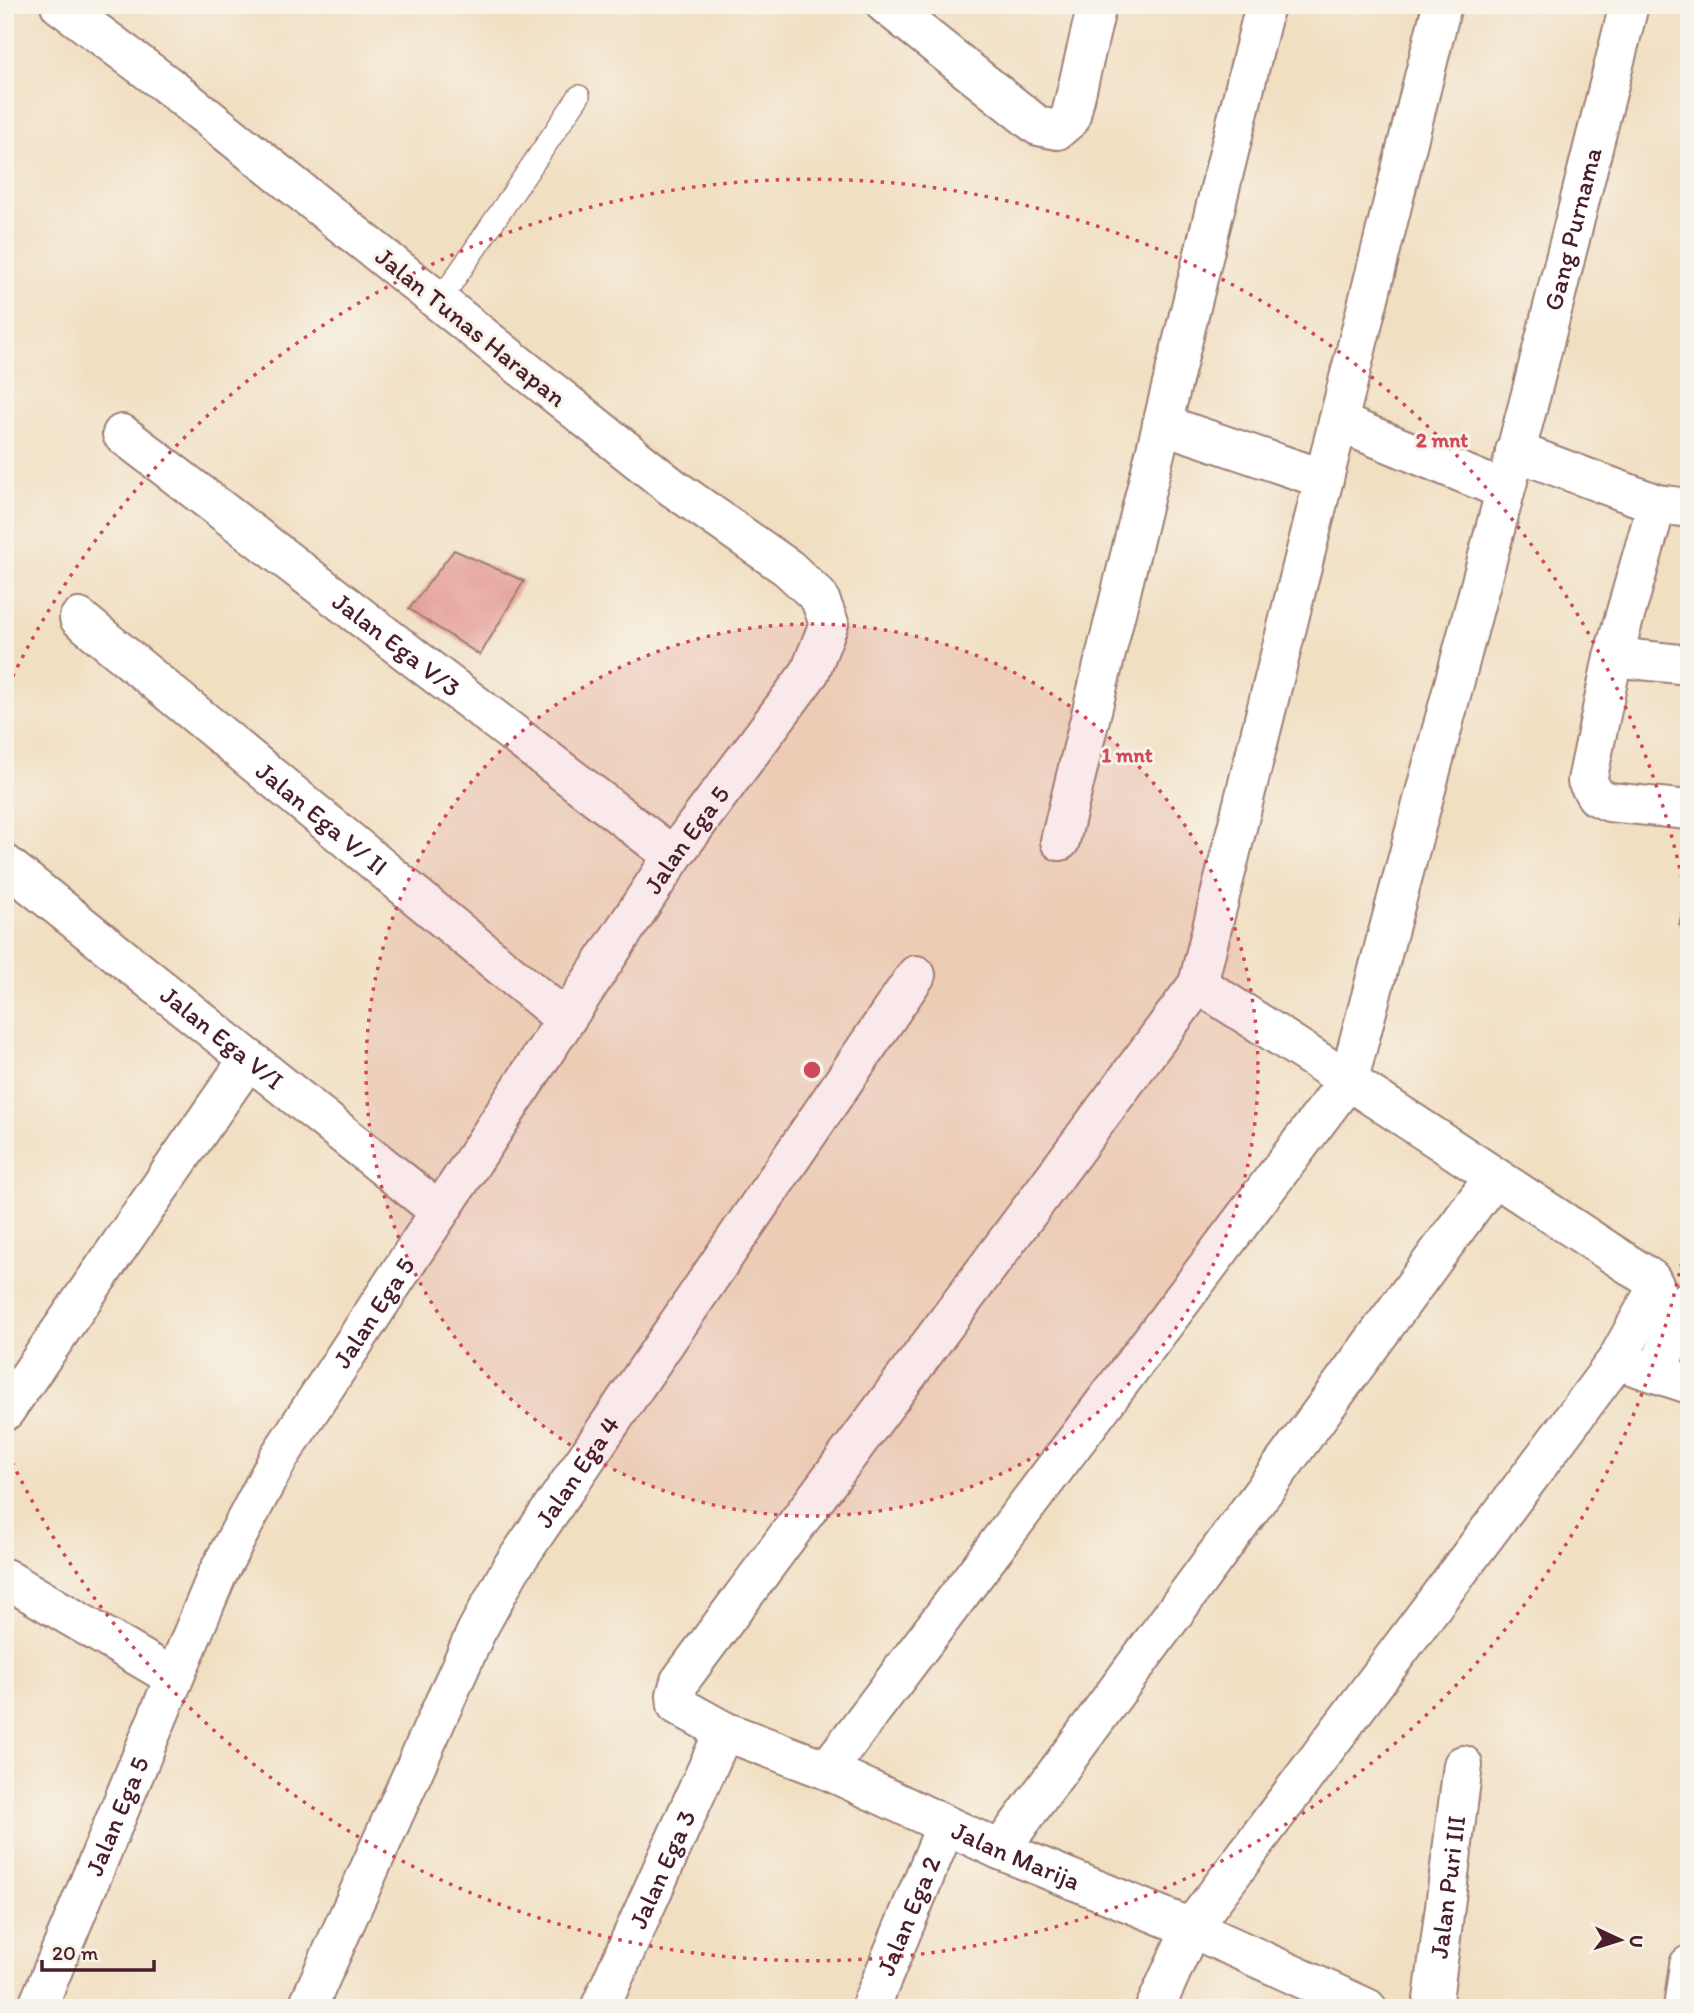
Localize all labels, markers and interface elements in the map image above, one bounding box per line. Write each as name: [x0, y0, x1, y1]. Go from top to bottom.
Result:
street label: Gang Purnama: [1537, 143, 1609, 314]
street label: Jalan Tunas Harapan: [369, 240, 573, 414]
text: 2 mnt: [1416, 427, 1468, 452]
street label: Jalan Ega V/3: [326, 585, 467, 704]
text: 1 mnt: [1101, 742, 1153, 767]
street label: Jalan Ega V/ II: [250, 755, 394, 882]
street label: Jalan Ega 5: [637, 779, 736, 900]
street label: Jalan Ega V/I: [154, 979, 290, 1097]
centre of rings: [800, 1058, 824, 1082]
street label: Jalan Ega 5: [326, 1251, 422, 1374]
street label: Jalan Ega 4: [528, 1409, 627, 1534]
street label: Jalan Ega 5: [78, 1751, 156, 1880]
street label: Jalan Ega 3: [622, 1805, 703, 1934]
street label: Jalan Marija: [947, 1814, 1085, 1897]
street label: Jalan Puri III: [1422, 1814, 1472, 1960]
street label: Jalan Ega 2: [869, 1851, 947, 1980]
north arrow: [1586, 1904, 1656, 1974]
scale bar: [42, 1929, 154, 1973]
text: U: [1625, 1934, 1648, 1948]
text: 20 m: [52, 1940, 99, 1965]

